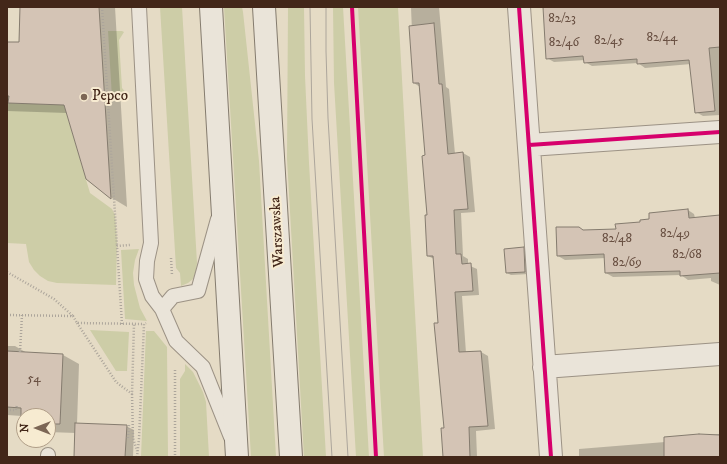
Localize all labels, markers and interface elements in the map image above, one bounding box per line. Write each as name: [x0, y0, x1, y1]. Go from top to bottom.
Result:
house number: 82/23: [548, 11, 576, 27]
house number: 82/44: [646, 30, 678, 46]
house number: 82/45: [594, 33, 624, 49]
house number: 82/46: [549, 35, 579, 51]
place label: Pepco: [92, 88, 128, 106]
marker: Pepco: [79, 92, 89, 102]
street label: Warszawska: [267, 196, 289, 268]
house number: 82/49: [660, 226, 690, 242]
house number: 82/48: [602, 231, 632, 247]
house number: 82/68: [672, 247, 702, 263]
house number: 82/69: [612, 255, 642, 271]
house number: 54: [27, 371, 41, 387]
north arrow: [16, 408, 56, 448]
text: N: [18, 423, 32, 433]

